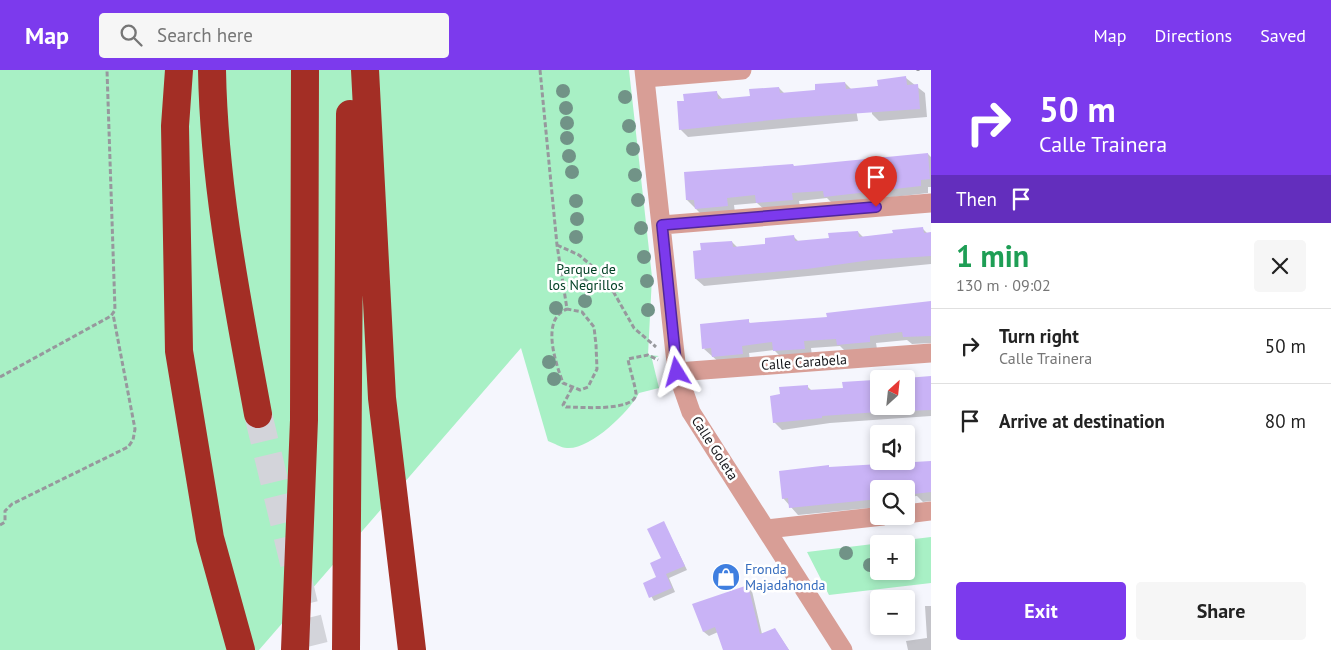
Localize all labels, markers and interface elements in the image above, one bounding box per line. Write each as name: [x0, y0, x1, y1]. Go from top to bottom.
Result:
search box: [99, 13, 449, 58]
text: Map: [25, 20, 69, 51]
icon: search: [117, 21, 145, 49]
text: Search here: [157, 23, 253, 47]
text: Map: [1094, 24, 1126, 47]
text: Directions: [1154, 24, 1232, 47]
text: Saved: [1260, 24, 1306, 47]
text: 50 m: [1039, 86, 1116, 132]
icon: right: [956, 90, 1021, 155]
text: Calle Trainera: [1039, 130, 1167, 158]
pin: [855, 156, 897, 207]
icon: arrive: [862, 163, 890, 191]
icon: arrive: [1007, 185, 1035, 213]
text: Then: [956, 187, 997, 211]
text: 1 min: [956, 236, 1029, 275]
button: close: [1254, 240, 1306, 292]
park label: Parque de los Negrillos: [548, 260, 624, 294]
text: 130 m · 09:02: [956, 275, 1051, 295]
text: Turn right: [999, 324, 1079, 348]
icon: right: [956, 332, 984, 360]
text: 50 m: [1265, 334, 1306, 358]
position arrow: [650, 345, 702, 397]
text: Calle Trainera: [999, 348, 1092, 368]
street label: Calle Carabela: [761, 350, 847, 374]
north arrow: [870, 370, 915, 415]
map controls: [870, 370, 915, 635]
icon: arrive: [956, 407, 984, 435]
text: Arrive at destination: [999, 409, 1165, 433]
text: 80 m: [1265, 409, 1306, 433]
street label: Calle Goleta: [688, 413, 742, 483]
button: sound: [870, 425, 915, 470]
button: search: [870, 480, 915, 525]
button: +: [870, 535, 915, 580]
place label: Fronda Majadahonda: [745, 560, 826, 594]
shop icon: Fronda Majadahonda: [711, 562, 741, 592]
button: Exit: [956, 582, 1126, 640]
button: Share: [1136, 582, 1306, 640]
button: −: [870, 590, 915, 635]

